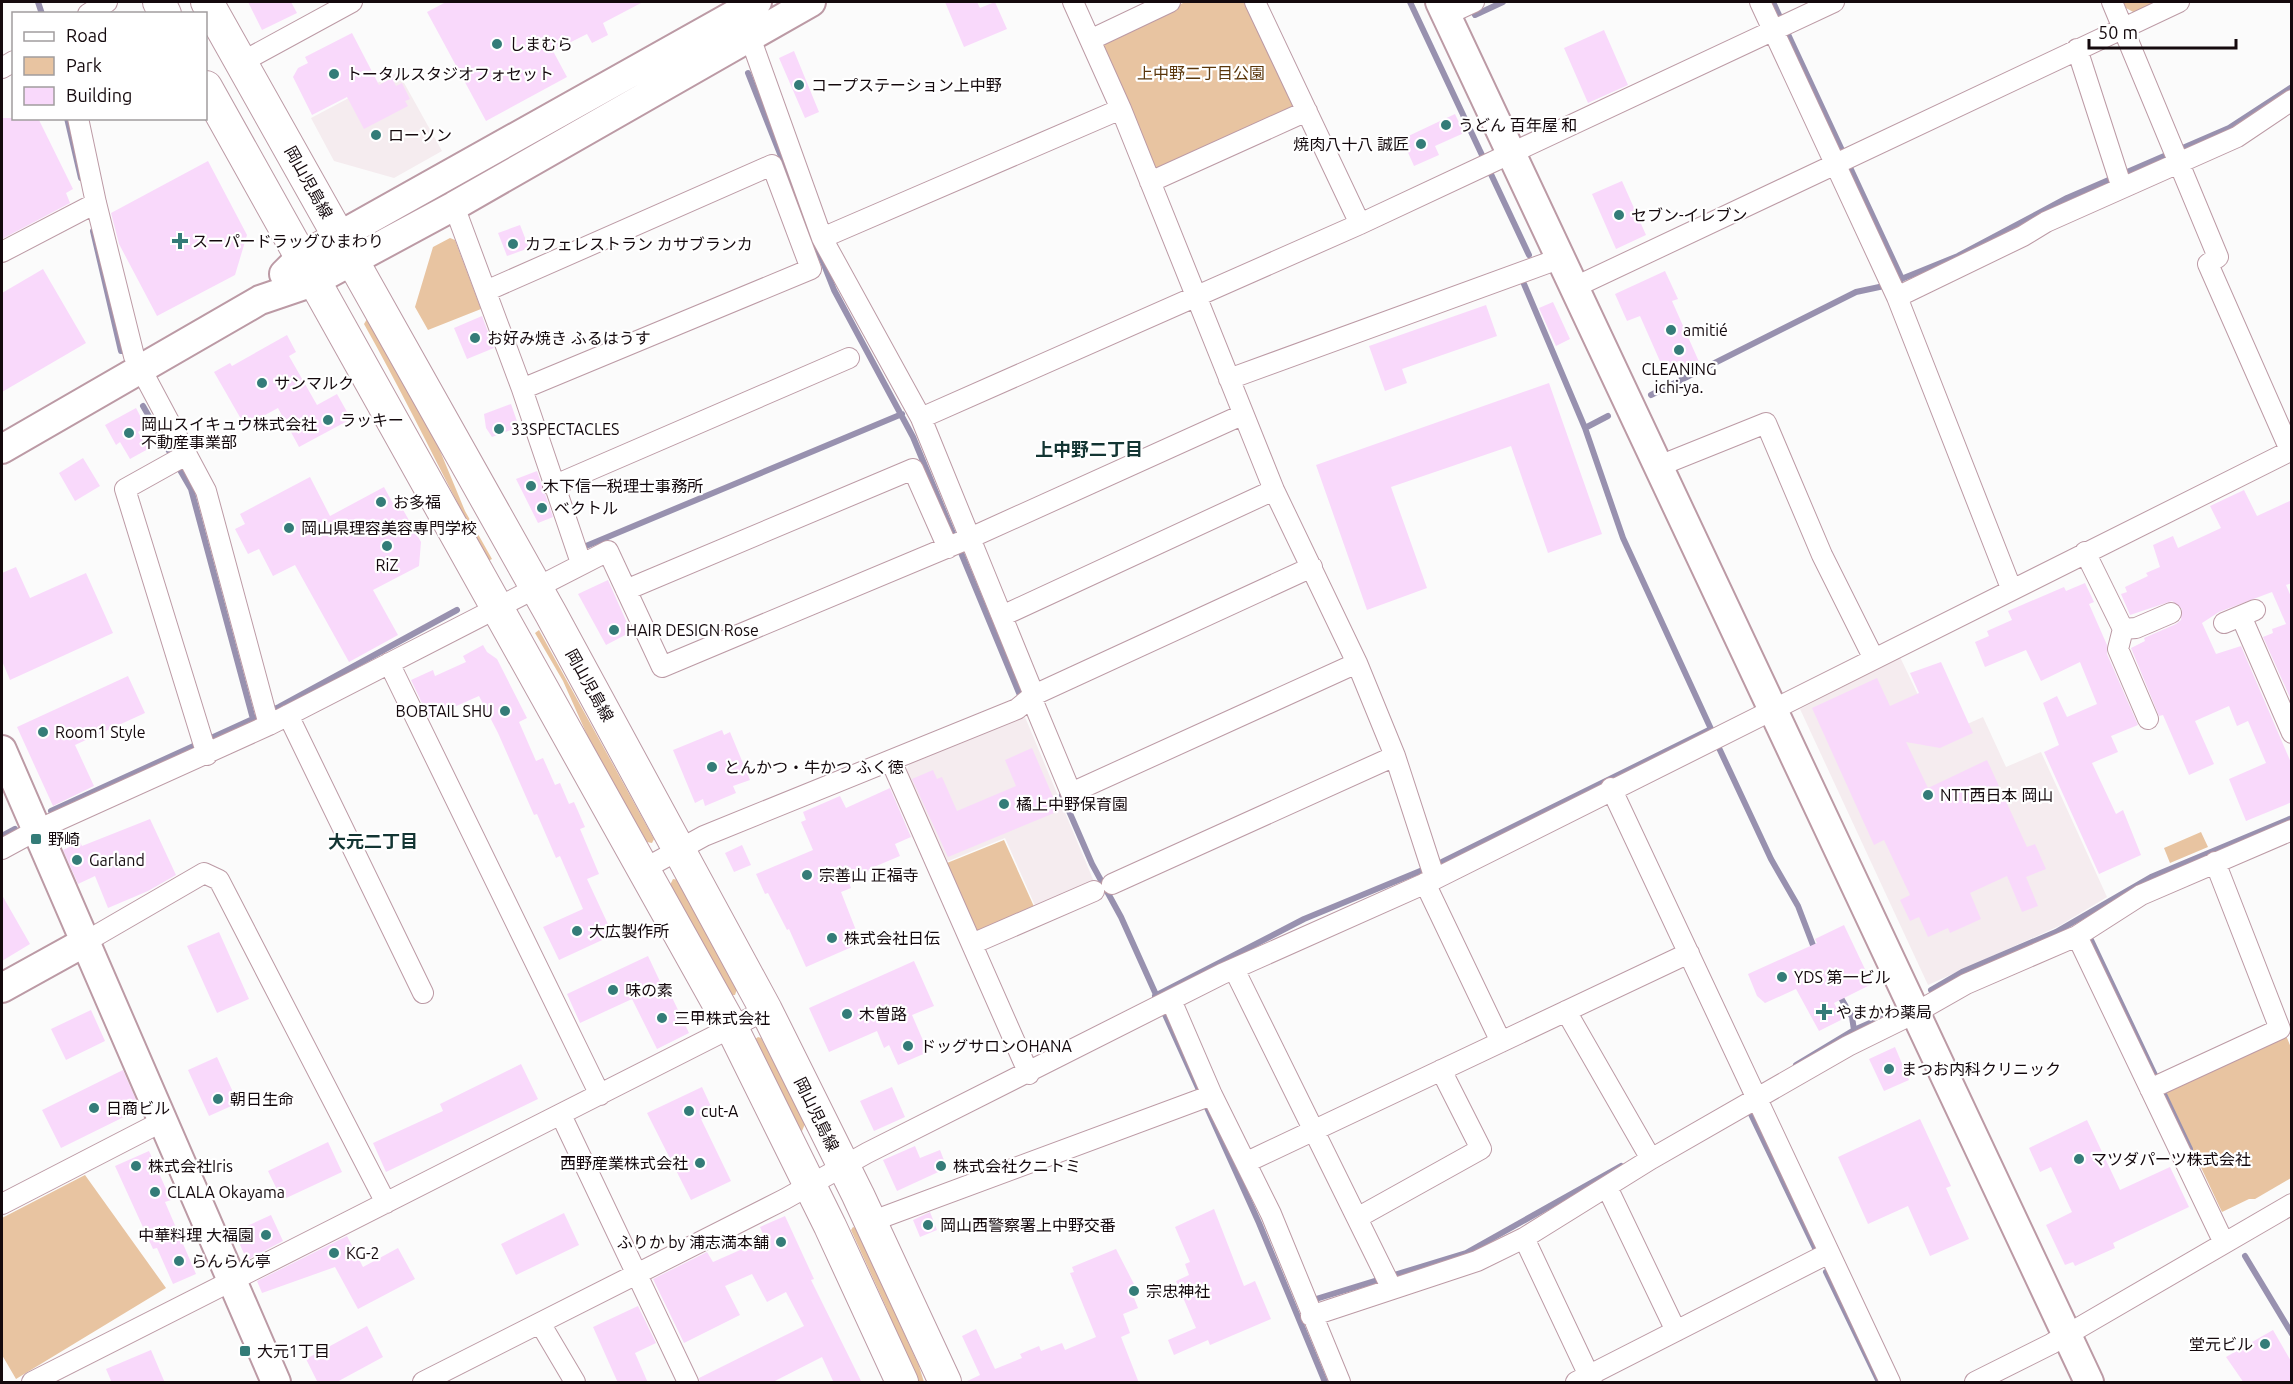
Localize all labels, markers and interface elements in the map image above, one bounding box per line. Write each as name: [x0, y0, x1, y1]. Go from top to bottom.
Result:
legend: [12, 12, 207, 120]
scale bar: [2089, 12, 2236, 50]
text: 50 m: [2098, 22, 2138, 42]
text: Road: [66, 25, 108, 45]
place label: しまむら: [509, 35, 573, 53]
marker: しまむら: [490, 37, 504, 51]
text: Park: [66, 55, 102, 75]
park label: 上中野二丁目公園: [1137, 64, 1265, 82]
place label: トータルスタジオフォセット: [346, 65, 554, 83]
marker: トータルスタジオフォセット: [327, 67, 341, 81]
place label: コープステーション上中野: [811, 76, 1002, 94]
marker: コープステーション上中野: [792, 78, 806, 92]
text: Building: [66, 85, 132, 105]
place label: うどん 百年屋 和: [1458, 116, 1577, 134]
marker: うどん 百年屋 和: [1439, 118, 1453, 132]
place label: ローソン: [388, 126, 452, 144]
marker: ローソン: [369, 128, 383, 142]
place label: 焼肉八十八 誠匠: [1293, 135, 1409, 153]
marker: 焼肉八十八 誠匠: [1414, 137, 1428, 151]
street label: 岡山児島線: [282, 143, 336, 221]
place label: セブン-イレブン: [1631, 206, 1748, 224]
marker: セブン-イレブン: [1612, 208, 1626, 222]
place label: スーパードラッグひまわり: [192, 232, 384, 250]
marker: スーパードラッグひまわり: [173, 234, 187, 248]
place label: カフェレストラン カサブランカ: [525, 235, 753, 253]
marker: カフェレストラン カサブランカ: [506, 237, 520, 251]
place label: amitié: [1683, 321, 1728, 339]
marker: amitié: [1664, 323, 1678, 337]
place label: お好み焼き ふるはうす: [487, 329, 651, 347]
marker: お好み焼き ふるはうす: [468, 331, 482, 345]
marker: CLEANING ichi-ya.: [1672, 343, 1686, 357]
place label: CLEANING ichi-ya.: [1641, 360, 1717, 396]
place label: サンマルク: [274, 374, 354, 392]
marker: サンマルク: [255, 376, 269, 390]
place label: ラッキー: [340, 411, 404, 429]
marker: ラッキー: [321, 413, 335, 427]
place label: 岡山スイキュウ株式会社 不動産事業部: [141, 415, 317, 451]
place label: 33SPECTACLES: [511, 420, 619, 438]
marker: 33SPECTACLES: [492, 422, 506, 436]
marker: 岡山スイキュウ株式会社 不動産事業部: [122, 426, 136, 440]
district label: 上中野二丁目: [1035, 439, 1143, 459]
place label: 木下信一税理士事務所: [543, 477, 703, 495]
marker: 木下信一税理士事務所: [524, 479, 538, 493]
place label: お多福: [393, 493, 441, 511]
marker: お多福: [374, 495, 388, 509]
place label: ベクトル: [554, 499, 618, 517]
marker: ベクトル: [535, 501, 549, 515]
place label: 岡山県理容美容専門学校: [301, 519, 477, 537]
marker: 岡山県理容美容専門学校: [282, 521, 296, 535]
marker: RiZ: [380, 539, 394, 553]
place label: RiZ: [376, 556, 398, 574]
place label: HAIR DESIGN Rose: [626, 621, 759, 639]
marker: HAIR DESIGN Rose: [607, 623, 621, 637]
street label: 岡山児島線: [563, 646, 617, 724]
place label: BOBTAIL SHU: [396, 702, 493, 720]
marker: BOBTAIL SHU: [498, 704, 512, 718]
place label: Room1 Style: [55, 723, 146, 741]
marker: Room1 Style: [36, 725, 50, 739]
place label: とんかつ・牛かつ ふく徳: [724, 758, 904, 776]
marker: とんかつ・牛かつ ふく徳: [705, 760, 719, 774]
place label: NTT西日本 岡山: [1940, 786, 2053, 804]
marker: NTT西日本 岡山: [1921, 788, 1935, 802]
place label: 橘上中野保育園: [1016, 795, 1128, 813]
marker: 橘上中野保育園: [997, 797, 1011, 811]
place label: 野崎: [48, 830, 80, 848]
district label: 大元二丁目: [328, 831, 418, 851]
marker: 野崎: [29, 832, 43, 846]
place label: Garland: [89, 851, 145, 869]
marker: Garland: [70, 853, 84, 867]
place label: 宗善山 正福寺: [819, 866, 919, 884]
marker: 宗善山 正福寺: [800, 868, 814, 882]
place label: 大広製作所: [589, 922, 669, 940]
marker: 大広製作所: [570, 924, 584, 938]
place label: 株式会社日伝: [844, 929, 940, 947]
marker: 株式会社日伝: [825, 931, 839, 945]
place label: YDS 第一ビル: [1794, 968, 1891, 986]
marker: YDS 第一ビル: [1775, 970, 1789, 984]
place label: 味の素: [625, 981, 673, 999]
marker: 味の素: [606, 983, 620, 997]
place label: やまかわ薬局: [1836, 1003, 1932, 1021]
place label: 木曽路: [859, 1005, 907, 1023]
marker: やまかわ薬局: [1817, 1005, 1831, 1019]
marker: 木曽路: [840, 1007, 854, 1021]
place label: 三甲株式会社: [674, 1009, 770, 1027]
marker: 三甲株式会社: [655, 1011, 669, 1025]
place label: ドッグサロンOHANA: [920, 1037, 1072, 1055]
marker: ドッグサロンOHANA: [901, 1039, 915, 1053]
place label: まつお内科クリニック: [1901, 1060, 2061, 1078]
marker: まつお内科クリニック: [1882, 1062, 1896, 1076]
street label: 岡山児島線: [791, 1074, 843, 1154]
place label: 朝日生命: [230, 1090, 294, 1108]
marker: 朝日生命: [211, 1092, 225, 1106]
place label: 日商ビル: [106, 1099, 170, 1117]
marker: 日商ビル: [87, 1101, 101, 1115]
place label: cut-A: [701, 1102, 739, 1120]
marker: cut-A: [682, 1104, 696, 1118]
place label: マツダパーツ株式会社: [2091, 1150, 2251, 1168]
marker: マツダパーツ株式会社: [2072, 1152, 2086, 1166]
place label: 西野産業株式会社: [560, 1154, 688, 1172]
marker: 西野産業株式会社: [693, 1156, 707, 1170]
place label: 株式会社Iris: [148, 1157, 233, 1175]
place label: 株式会社クニトミ: [953, 1157, 1081, 1175]
marker: 株式会社Iris: [129, 1159, 143, 1173]
marker: 株式会社クニトミ: [934, 1159, 948, 1173]
place label: CLALA Okayama: [167, 1183, 285, 1201]
marker: CLALA Okayama: [148, 1185, 162, 1199]
place label: 岡山西警察署上中野交番: [940, 1216, 1116, 1234]
marker: 岡山西警察署上中野交番: [921, 1218, 935, 1232]
place label: 中華料理 大福園: [138, 1226, 254, 1244]
marker: 中華料理 大福園: [259, 1228, 273, 1242]
place label: ふりか by 浦志満本舗: [617, 1233, 769, 1251]
marker: ふりか by 浦志満本舗: [774, 1235, 788, 1249]
place label: KG-2: [346, 1244, 380, 1262]
marker: KG-2: [327, 1246, 341, 1260]
place label: らんらん亭: [191, 1252, 271, 1270]
marker: らんらん亭: [172, 1254, 186, 1268]
place label: 宗忠神社: [1146, 1282, 1210, 1300]
marker: 宗忠神社: [1127, 1284, 1141, 1298]
place label: 堂元ビル: [2189, 1335, 2253, 1353]
marker: 堂元ビル: [2258, 1337, 2272, 1351]
place label: 大元1丁目: [257, 1342, 330, 1360]
marker: 大元1丁目: [238, 1344, 252, 1358]

